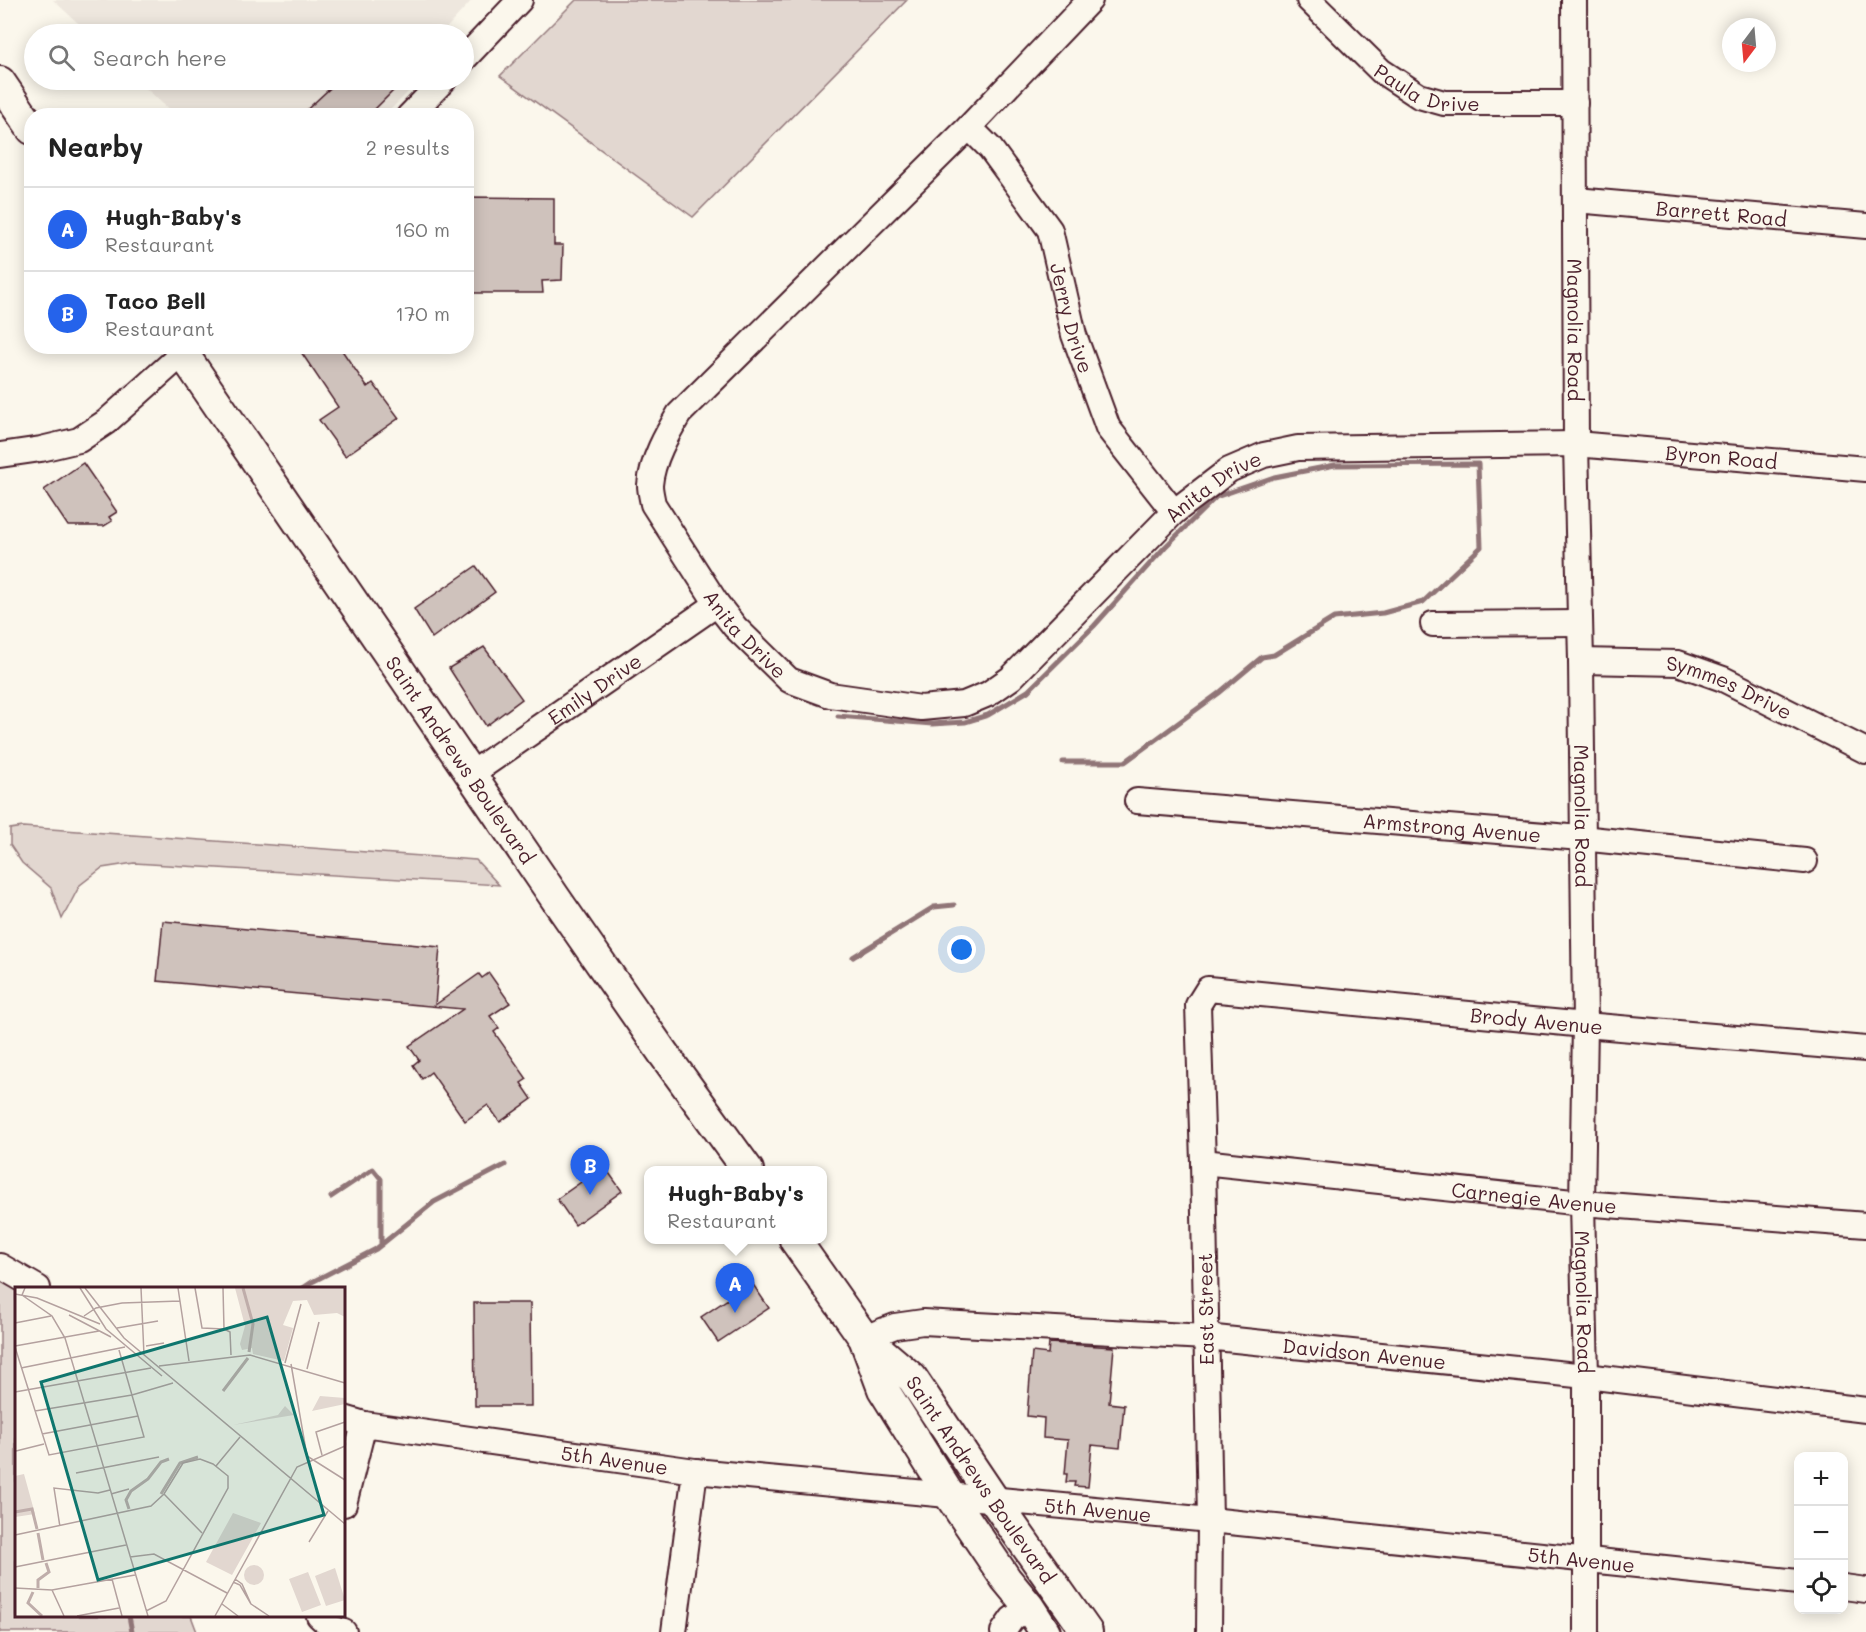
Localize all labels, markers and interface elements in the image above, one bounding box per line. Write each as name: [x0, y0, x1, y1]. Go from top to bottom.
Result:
north arrow: [1722, 18, 1776, 72]
search box: [24, 24, 474, 90]
icon: search: [45, 41, 78, 74]
text: Search here: [93, 43, 227, 72]
street label: Paula Drive: [1369, 57, 1480, 116]
text: Nearby: [48, 130, 143, 164]
text: 2 results: [366, 134, 450, 160]
street label: Barrett Road: [1655, 194, 1788, 232]
text: Hugh-Baby's: [105, 202, 242, 231]
text: A: [61, 216, 74, 242]
text: 160 m: [394, 216, 450, 242]
text: Restaurant: [105, 231, 215, 257]
street label: Magnolia Road: [1562, 258, 1589, 401]
street label: Jerry Drive: [1045, 260, 1100, 377]
text: Taco Bell: [105, 286, 206, 315]
text: B: [61, 300, 74, 326]
text: 170 m: [395, 300, 450, 326]
text: Restaurant: [105, 315, 215, 341]
street label: Byron Road: [1664, 439, 1778, 474]
street label: Anita Drive: [1159, 445, 1265, 527]
street label: Anita Drive: [698, 585, 793, 684]
street label: Emily Drive: [542, 647, 646, 730]
street label: Symmes Drive: [1666, 650, 1797, 725]
street label: Saint Andrews Boulevard: [380, 651, 541, 869]
street label: Magnolia Road: [1569, 744, 1596, 888]
street label: Armstrong Avenue: [1362, 807, 1542, 848]
your location: [947, 935, 976, 964]
street label: Brody Avenue: [1469, 1001, 1604, 1039]
pin: B: [570, 1146, 610, 1195]
popup: [644, 1166, 827, 1244]
street label: Carnegie Avenue: [1450, 1176, 1618, 1219]
text: Hugh-Baby's: [667, 1178, 804, 1207]
text: Restaurant: [667, 1207, 777, 1233]
street label: Magnolia Road: [1570, 1230, 1599, 1374]
street label: East Street: [1191, 1253, 1219, 1365]
pin: A: [716, 1264, 754, 1313]
inset map: [15, 1287, 345, 1617]
street label: Davidson Avenue: [1281, 1332, 1447, 1375]
street label: Saint Andrews Boulevard: [901, 1370, 1062, 1588]
street label: 5th Avenue: [560, 1439, 670, 1480]
map controls: [1794, 1452, 1848, 1614]
button: +: [1794, 1452, 1848, 1506]
street label: 5th Avenue: [1043, 1491, 1153, 1527]
button: −: [1794, 1506, 1848, 1560]
street label: 5th Avenue: [1527, 1541, 1636, 1578]
button: locate: [1794, 1560, 1848, 1614]

